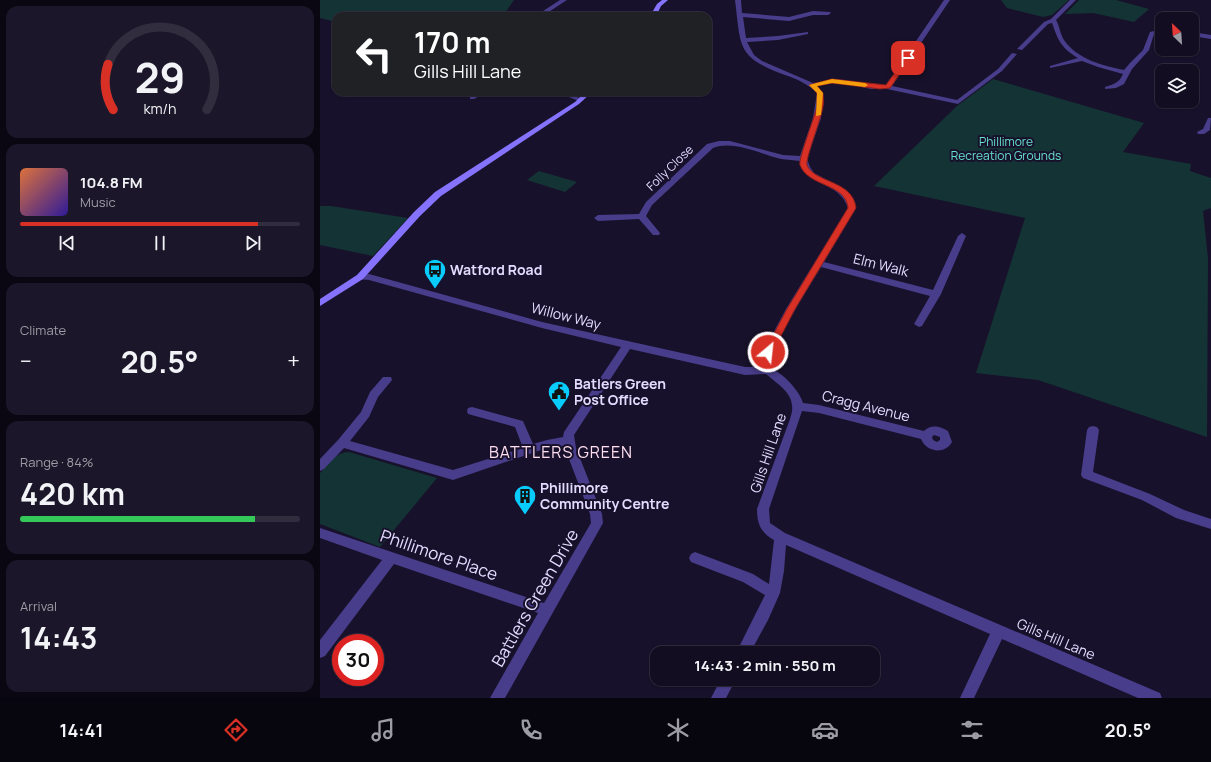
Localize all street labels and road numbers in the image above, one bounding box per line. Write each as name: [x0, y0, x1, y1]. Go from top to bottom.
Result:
street label: Folly Close: [643, 141, 697, 194]
street label: Elm Walk: [851, 248, 912, 281]
street label: Willow Way: [529, 298, 604, 334]
street label: Cragg Avenue: [820, 385, 912, 426]
street label: Gills Hill Lane: [745, 410, 790, 495]
street label: Phillimore Place: [377, 524, 501, 585]
street label: Battlers Green Drive: [486, 525, 583, 671]
street label: Gills Hill Lane: [1014, 614, 1098, 664]

